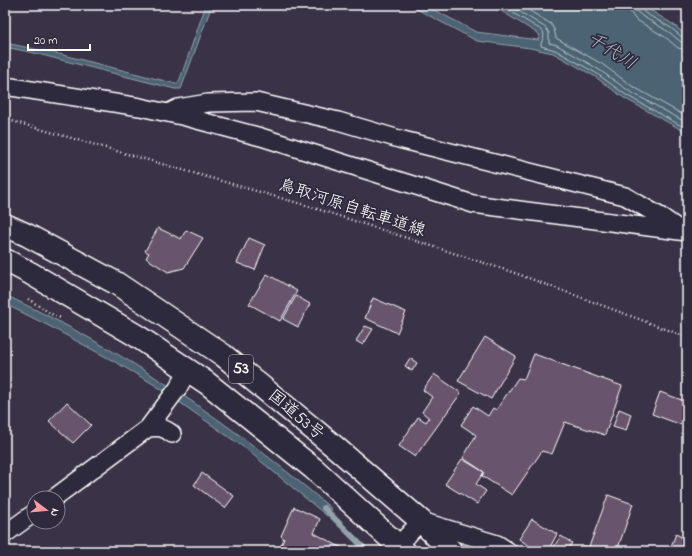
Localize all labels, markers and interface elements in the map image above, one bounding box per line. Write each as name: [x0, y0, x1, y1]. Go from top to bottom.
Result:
scale bar: [28, 26, 90, 52]
water label: 千代川: [581, 27, 641, 77]
text: 20 m: [34, 32, 57, 50]
street label: 鳥取河原自転車道線: [275, 172, 429, 244]
road number: 53: [229, 355, 253, 383]
street label: 国道53号: [262, 384, 330, 446]
north arrow: [26, 490, 66, 530]
text: N: [46, 507, 63, 518]

